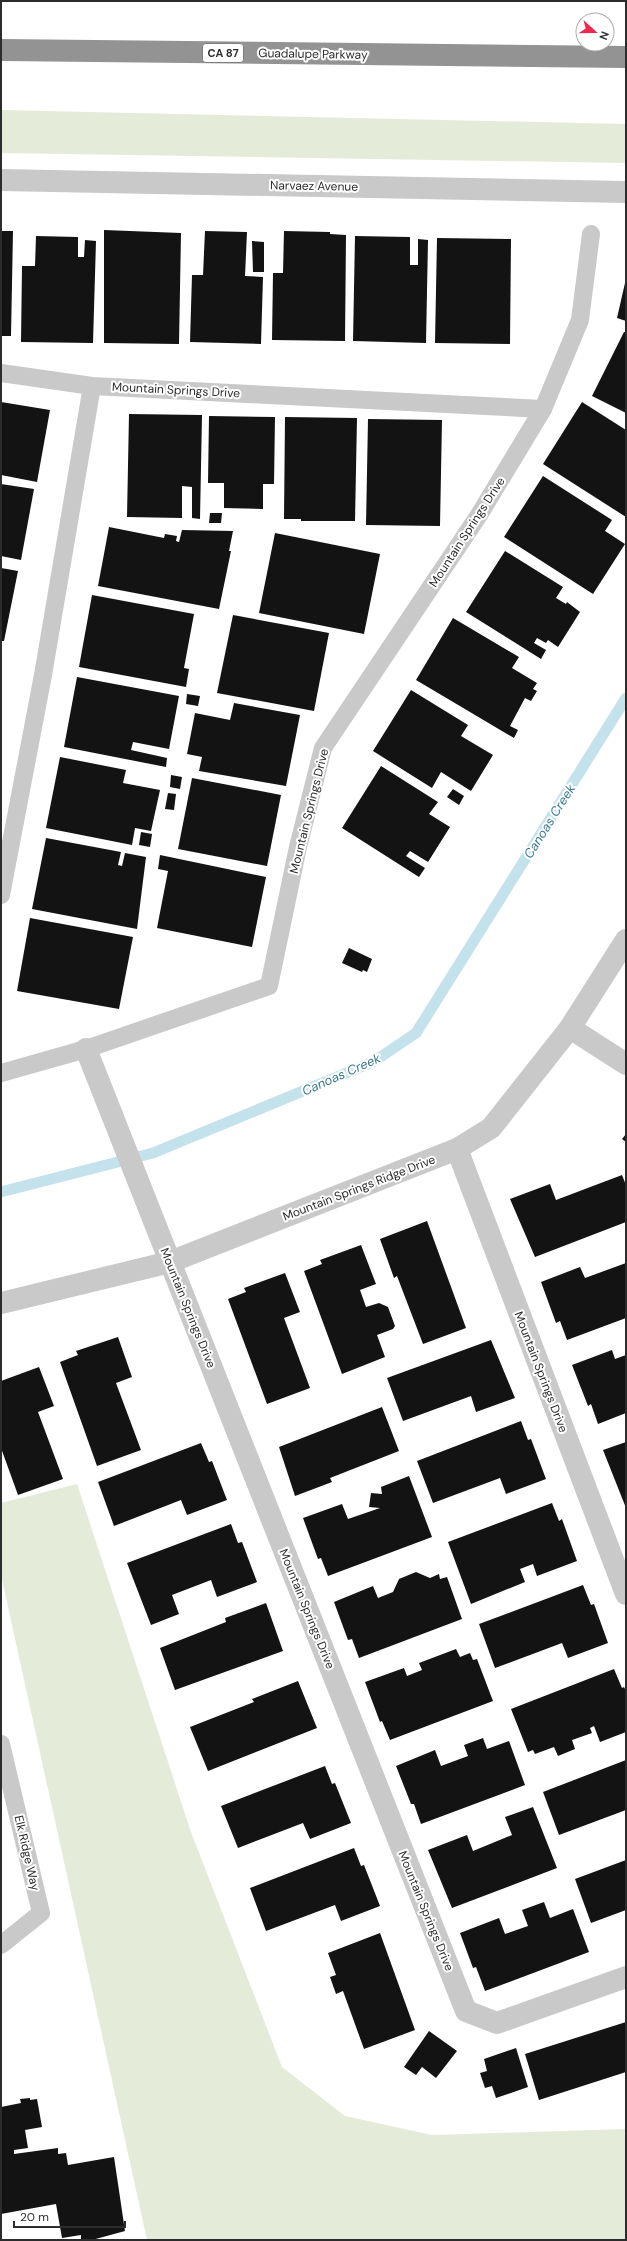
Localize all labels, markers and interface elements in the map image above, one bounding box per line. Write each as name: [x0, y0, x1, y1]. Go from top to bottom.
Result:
north arrow: [575, 12, 615, 52]
text: N: [596, 29, 612, 42]
road number: CA 87: [203, 44, 243, 62]
street label: Guadalupe Parkway: [258, 45, 368, 63]
street label: Narvaez Avenue: [270, 177, 358, 195]
street label: Mountain Springs Drive: [112, 379, 241, 401]
street label: Mountain Springs Drive: [425, 474, 509, 590]
street label: Mountain Springs Drive: [286, 747, 332, 875]
water label: Canoas Creek: [520, 781, 579, 862]
water label: Canoas Creek: [299, 1049, 384, 1099]
street label: Mountain Springs Ridge Drive: [280, 1151, 438, 1225]
street label: Mountain Springs Drive: [157, 1246, 219, 1371]
street label: Mountain Springs Drive: [511, 1309, 571, 1435]
street label: Mountain Springs Drive: [276, 1547, 338, 1672]
street label: Elk Ridge Way: [11, 1814, 43, 1893]
street label: Mountain Springs Drive: [395, 1849, 457, 1974]
scale bar: [14, 2203, 125, 2229]
text: 20 m: [20, 2209, 49, 2225]

